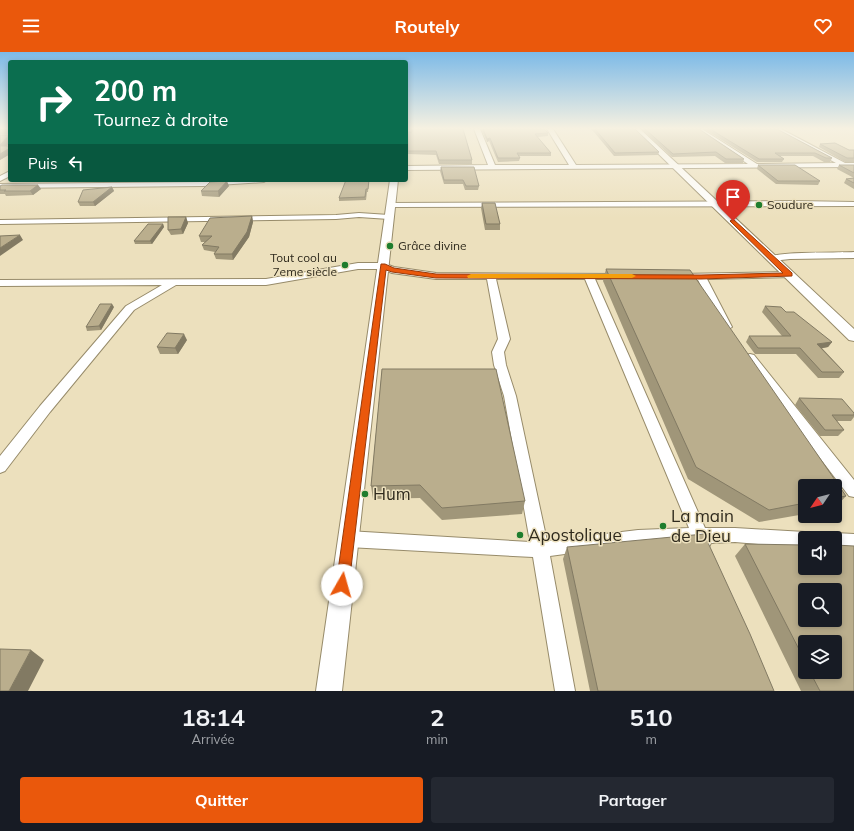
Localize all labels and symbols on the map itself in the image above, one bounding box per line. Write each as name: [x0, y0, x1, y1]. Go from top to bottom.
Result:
pin: [716, 180, 750, 221]
place label: Soudure: [767, 197, 813, 212]
marker: Soudure: [754, 200, 764, 210]
place label: Grâce divine: [398, 238, 467, 253]
marker: Grâce divine: [385, 241, 395, 251]
place label: Tout cool au 7eme siècle: [270, 250, 337, 279]
marker: Tout cool au 7eme siècle: [340, 260, 350, 270]
north arrow: [798, 479, 842, 523]
place label: Hum: [373, 483, 411, 504]
marker: Hum: [360, 489, 370, 499]
place label: La main de Dieu: [671, 505, 734, 546]
marker: La main de Dieu: [658, 521, 668, 531]
place label: Apostolique: [528, 524, 622, 545]
marker: Apostolique: [515, 530, 525, 540]
position arrow: [321, 564, 363, 606]

